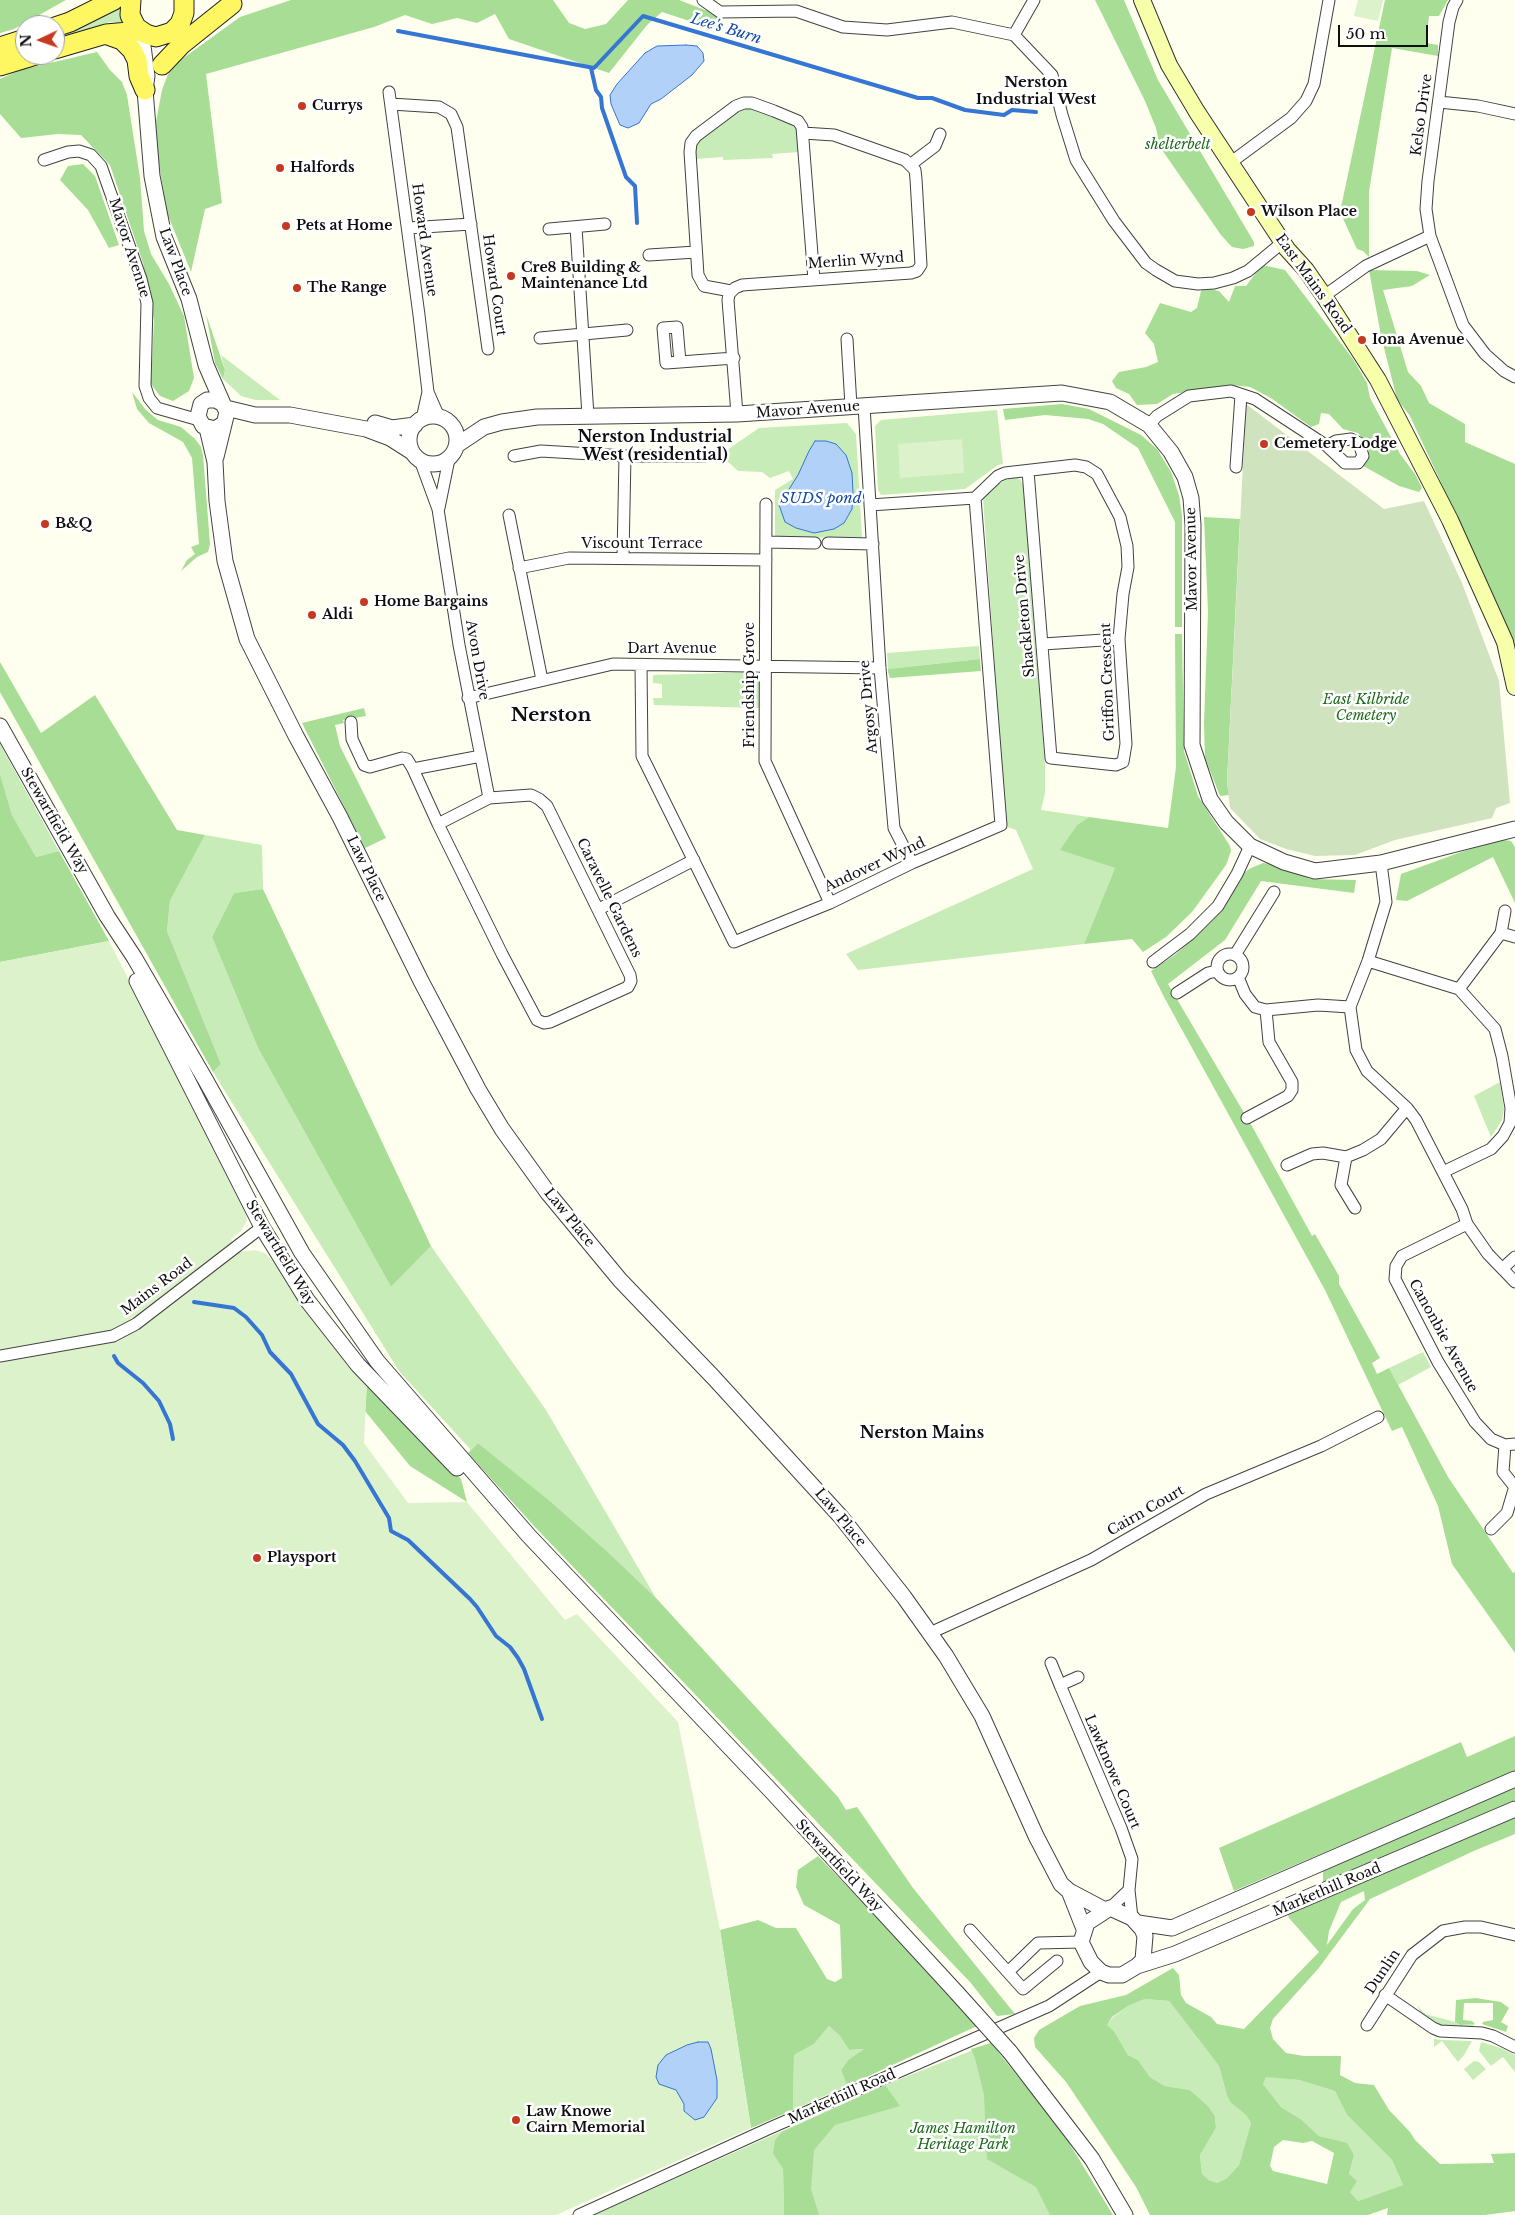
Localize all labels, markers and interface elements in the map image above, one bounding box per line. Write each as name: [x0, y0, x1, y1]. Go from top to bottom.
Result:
water label: Lee's Burn: [689, 10, 763, 48]
north arrow: [15, 15, 65, 65]
scale bar: [1340, 15, 1430, 47]
text: 50 m: [1346, 24, 1386, 43]
text: N: [17, 34, 35, 48]
street label: Kelso Drive: [1408, 73, 1436, 157]
district label: Nerston Industrial West: [976, 74, 1096, 109]
place label: Currys: [312, 98, 363, 114]
marker: Currys: [296, 100, 308, 112]
park label: shelterbelt: [1145, 137, 1211, 153]
place label: Halfords: [290, 160, 355, 176]
marker: Halfords: [274, 162, 286, 174]
street label: Howard Avenue: [408, 182, 440, 298]
street label: Mavor Avenue: [105, 196, 153, 300]
place label: Wilson Place: [1261, 204, 1357, 220]
marker: Wilson Place: [1245, 206, 1257, 218]
place label: Pets at Home: [296, 218, 392, 234]
marker: Pets at Home: [280, 220, 292, 232]
street label: Law Place: [155, 226, 195, 298]
street label: East Mains Road: [1271, 231, 1355, 337]
street label: Howard Court: [479, 233, 509, 337]
street label: Merlin Wynd: [807, 249, 905, 273]
place label: Cre8 Building & Maintenance Ltd: [521, 260, 648, 292]
marker: Cre8 Building & Maintenance Ltd: [505, 270, 517, 282]
place label: The Range: [307, 280, 387, 296]
marker: The Range: [291, 282, 303, 294]
place label: Iona Avenue: [1372, 332, 1464, 348]
marker: Iona Avenue: [1356, 334, 1368, 346]
street label: Mavor Avenue: [755, 398, 861, 422]
district label: Nerston Industrial West (residential): [577, 427, 733, 465]
place label: Cemetery Lodge: [1274, 436, 1397, 452]
marker: Cemetery Lodge: [1258, 438, 1270, 450]
water label: SUDS pond: [780, 490, 862, 508]
street label: Mavor Avenue: [1183, 507, 1201, 611]
place label: B&Q: [55, 516, 92, 532]
marker: B&Q: [39, 518, 51, 530]
street label: Viscount Terrace: [581, 536, 703, 552]
street label: Shackleton Drive: [1011, 554, 1039, 678]
place label: Home Bargains: [374, 594, 488, 610]
marker: Home Bargains: [358, 596, 370, 608]
place label: Aldi: [322, 607, 353, 623]
marker: Aldi: [306, 609, 318, 621]
street label: Avon Drive: [462, 619, 492, 701]
street label: Friendship Grove: [742, 622, 758, 748]
street label: Griffon Crescent: [1098, 622, 1118, 742]
street label: Dart Avenue: [627, 641, 717, 657]
street label: Argosy Drive: [857, 659, 881, 755]
park label: East Kilbride Cemetery: [1323, 692, 1409, 724]
district label: Nerston: [511, 705, 591, 727]
street label: Stewartfield Way: [17, 765, 91, 877]
street label: Law Place: [343, 833, 389, 905]
street label: Andover Wynd: [822, 834, 928, 896]
street label: Caravelle Gardens: [573, 836, 645, 960]
street label: Law Place: [540, 1185, 598, 1251]
street label: Stewartfield Way: [242, 1197, 318, 1309]
street label: Mains Road: [118, 1255, 196, 1319]
street label: Canonbie Avenue: [1405, 1277, 1481, 1395]
district label: Nerston Mains: [860, 1423, 984, 1443]
street label: Cairn Court: [1105, 1482, 1187, 1540]
street label: Law Place: [811, 1485, 869, 1551]
place label: Playsport: [267, 1550, 336, 1566]
marker: Playsport: [251, 1552, 263, 1564]
street label: Lawknowe Court: [1080, 1713, 1144, 1831]
street label: Stewartfield Way: [792, 1816, 886, 1916]
street label: Markethill Road: [1270, 1860, 1384, 1920]
street label: Dunlin: [1362, 1946, 1404, 1998]
street label: Markethill Road: [786, 2066, 898, 2128]
place label: Law Knowe Cairn Memorial: [526, 2104, 645, 2136]
marker: Law Knowe Cairn Memorial: [510, 2114, 522, 2126]
park label: James Hamilton Heritage Park: [910, 2121, 1016, 2154]

